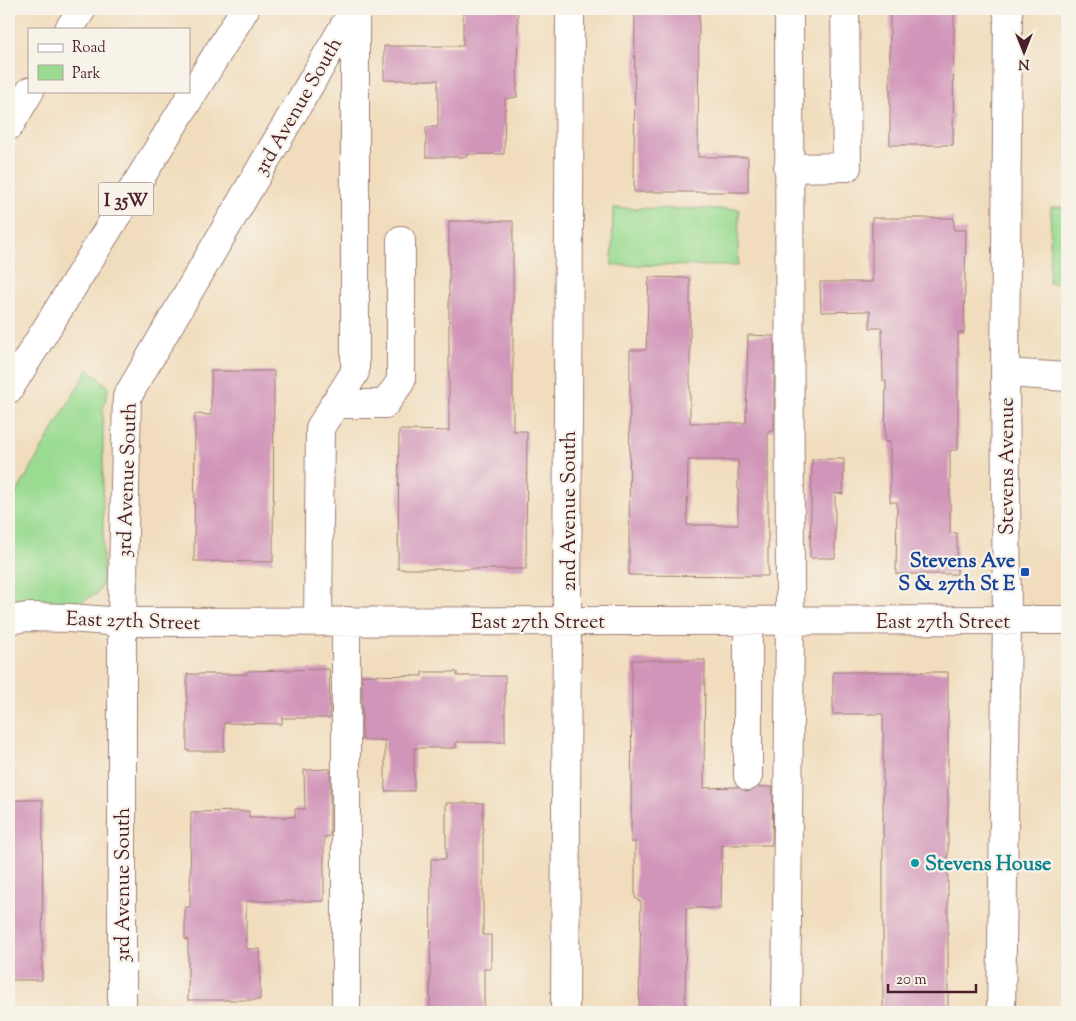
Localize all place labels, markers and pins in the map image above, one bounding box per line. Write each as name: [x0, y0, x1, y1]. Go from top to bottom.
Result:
place label: Stevens Ave S & 27th St E: [898, 548, 1016, 600]
marker: Stevens Ave S & 27th St E: [1019, 566, 1031, 578]
place label: Stevens House: [925, 851, 1051, 880]
marker: Stevens House: [909, 857, 921, 869]

